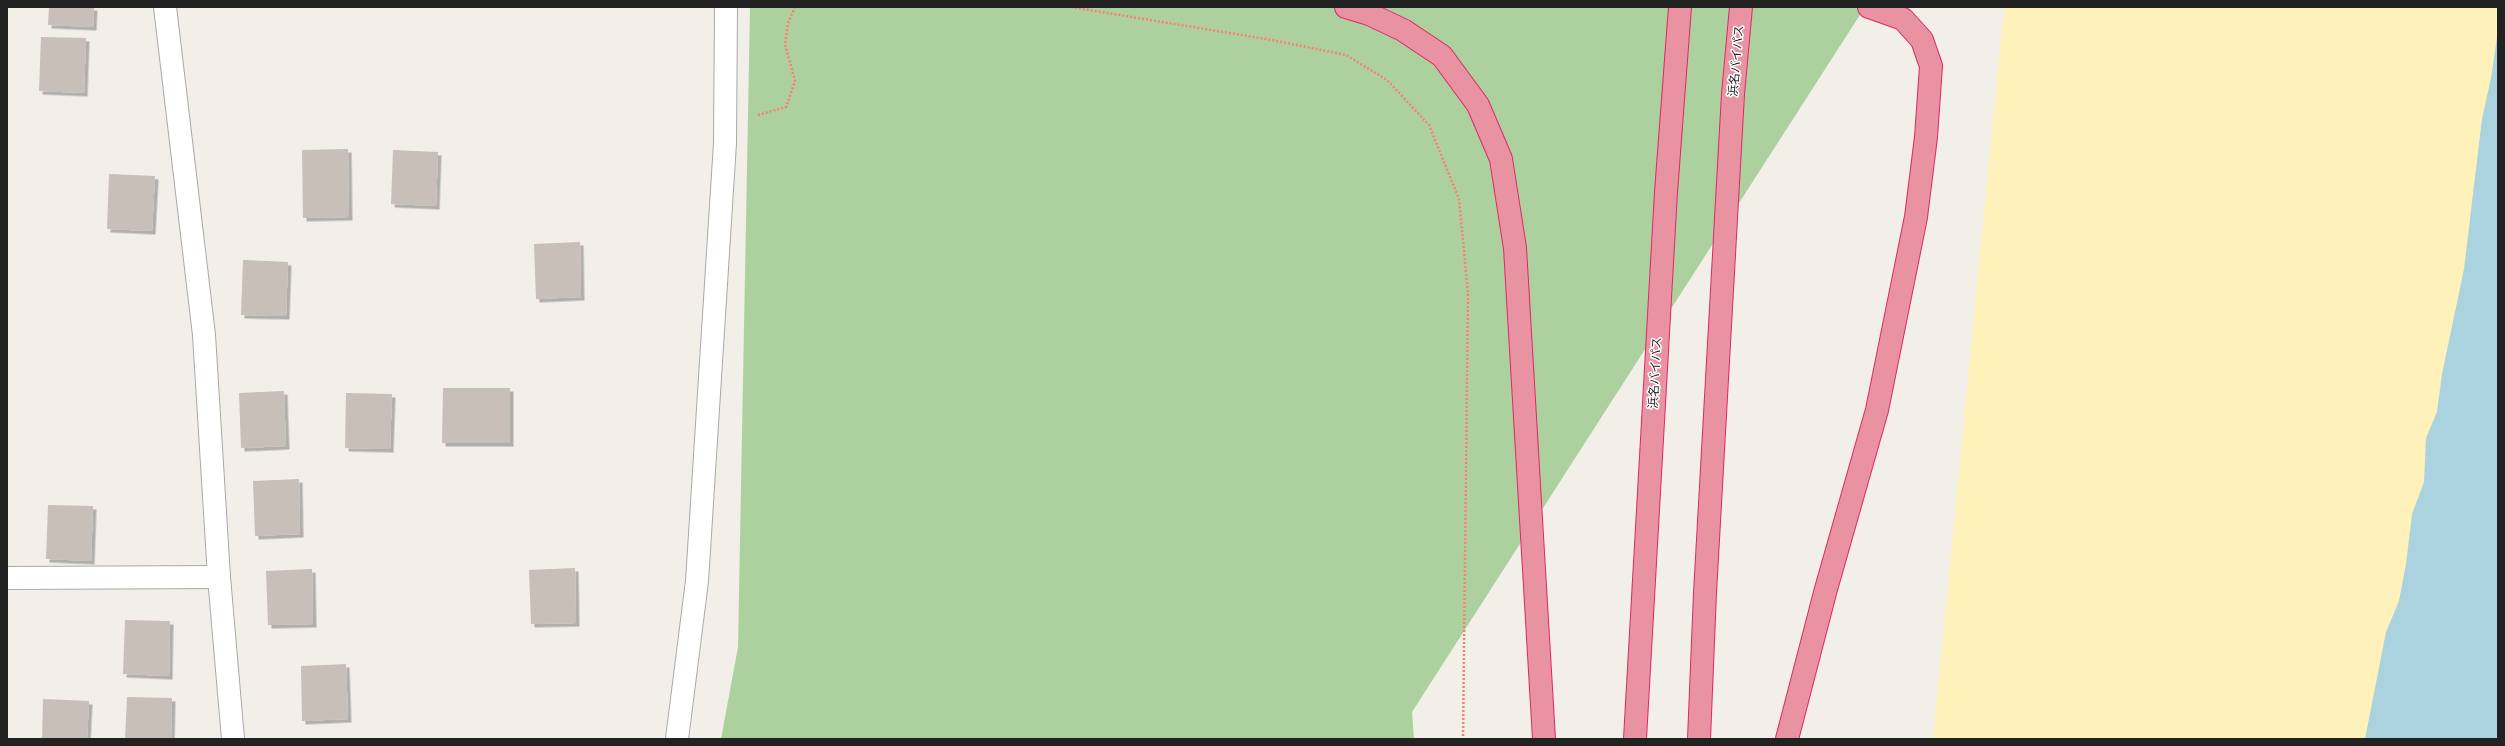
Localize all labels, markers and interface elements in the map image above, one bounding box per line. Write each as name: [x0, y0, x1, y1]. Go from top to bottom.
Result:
street label: 浜名バイパス: [1726, 25, 1746, 97]
street label: 浜名バイパス: [1646, 337, 1664, 409]

